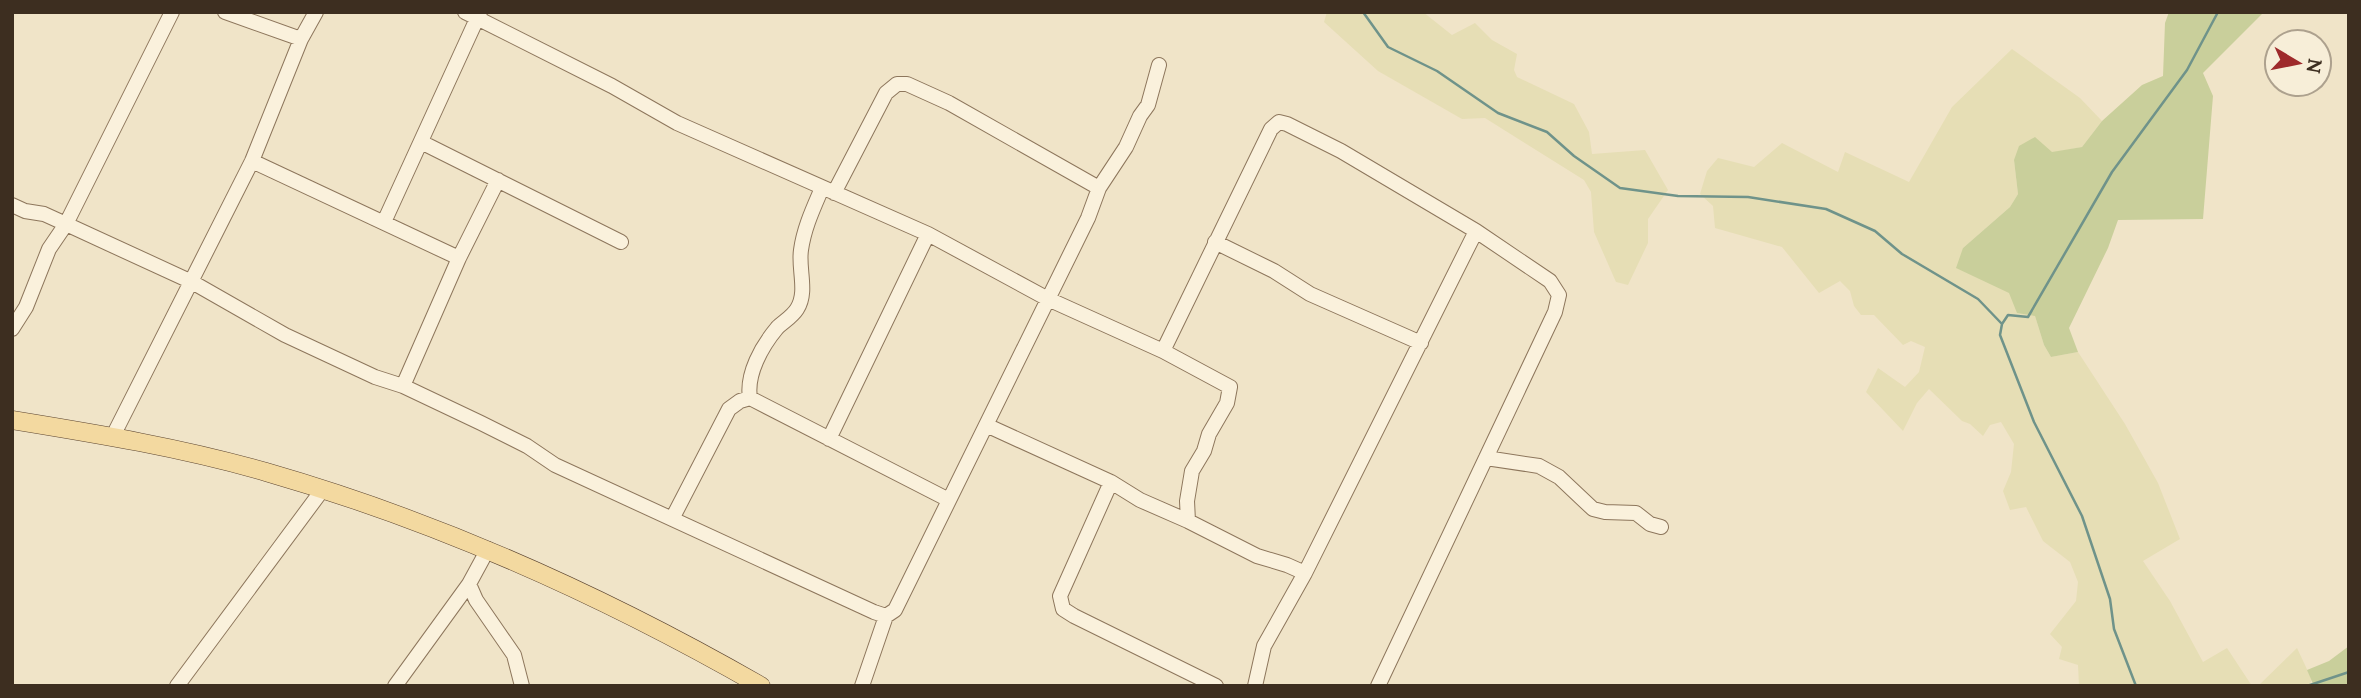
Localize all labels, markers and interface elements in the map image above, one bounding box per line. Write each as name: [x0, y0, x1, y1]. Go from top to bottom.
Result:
north arrow: [2263, 28, 2333, 98]
text: N: [2302, 57, 2328, 76]

